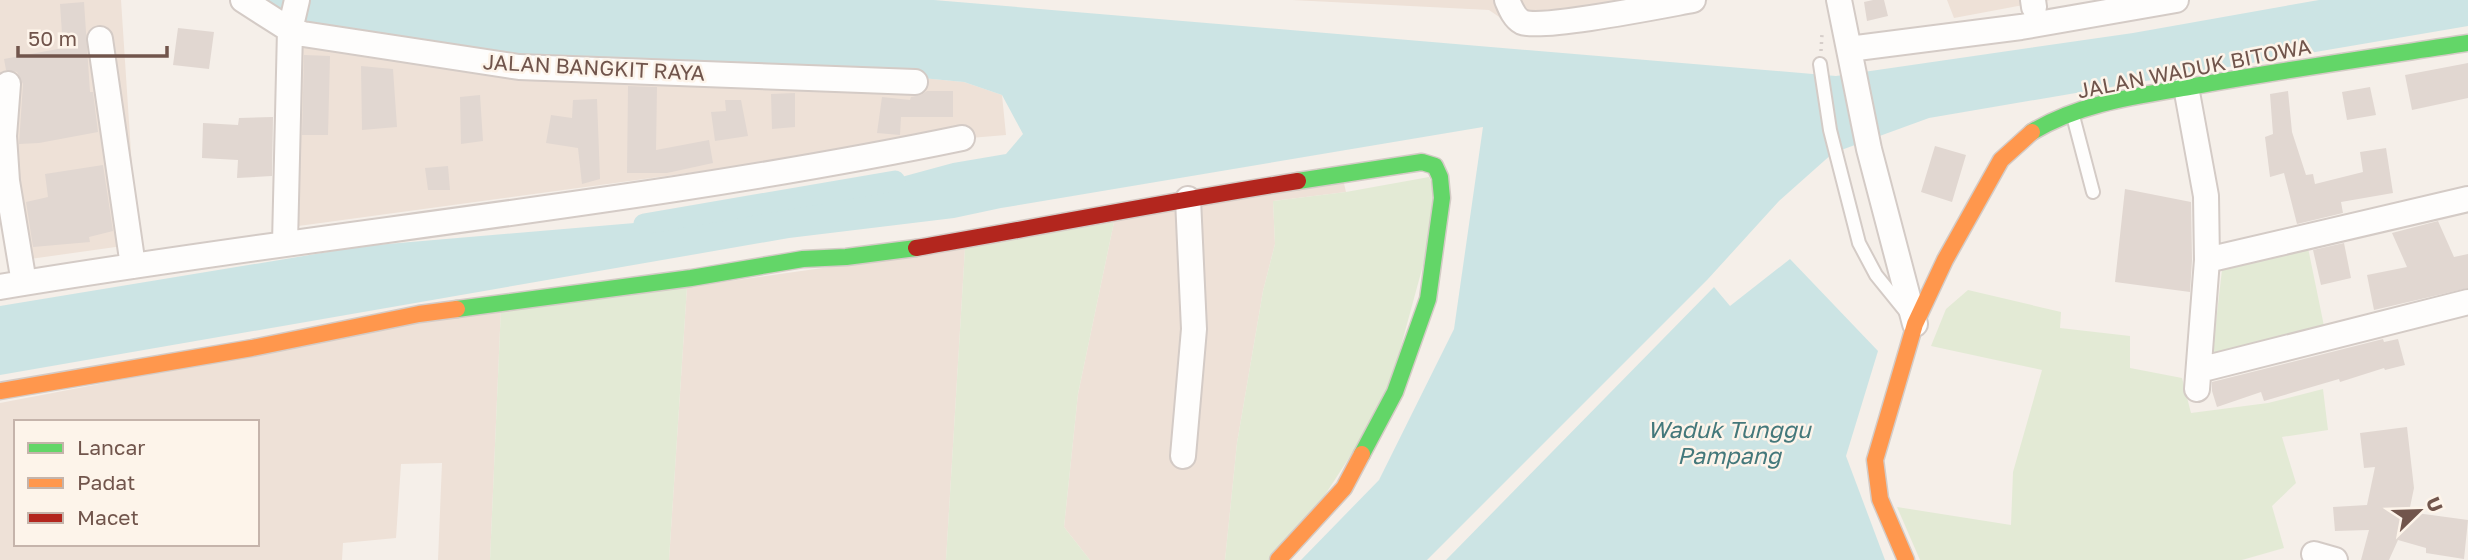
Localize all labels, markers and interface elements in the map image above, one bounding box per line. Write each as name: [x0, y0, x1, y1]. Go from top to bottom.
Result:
scale bar: [18, 14, 166, 58]
text: 50 m: [28, 25, 77, 51]
street label: JALAN WADUK BITOWA: [2075, 33, 2313, 103]
street label: JALAN BANGKIT RAYA: [482, 48, 706, 86]
water label: Waduk Tunggu Pampang: [1647, 415, 1813, 469]
legend: [14, 420, 259, 546]
text: Lancar: [77, 434, 145, 460]
text: Padat: [77, 469, 135, 495]
north arrow: [2384, 476, 2454, 546]
text: U: [2422, 493, 2448, 515]
text: Macet: [77, 504, 139, 530]

